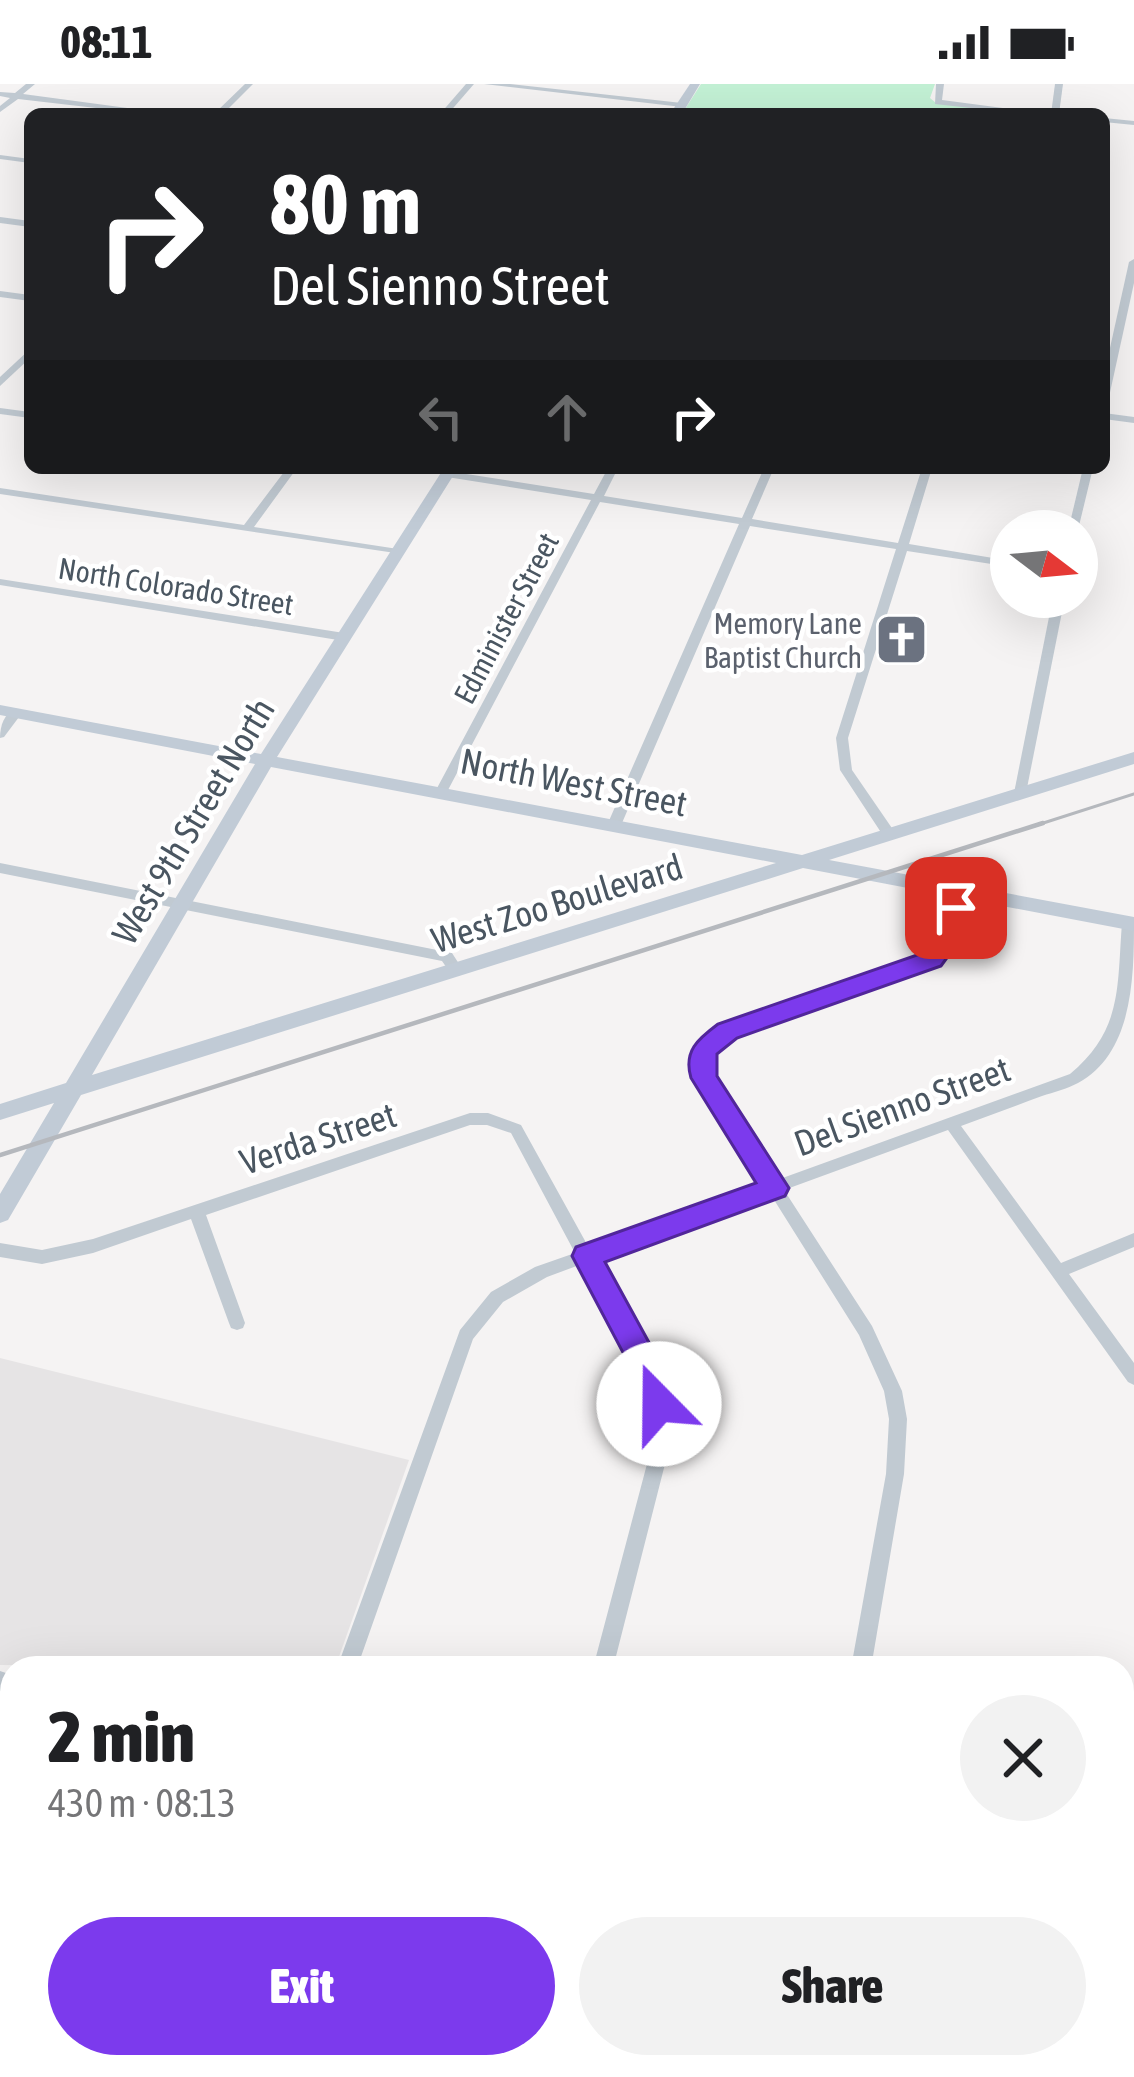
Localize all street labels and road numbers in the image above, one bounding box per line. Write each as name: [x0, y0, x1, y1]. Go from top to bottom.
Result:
street label: Edminister Street: [447, 527, 565, 709]
street label: North Colorado Street: [56, 551, 296, 621]
street label: West 9th Street North: [103, 691, 283, 951]
street label: North West Street: [457, 739, 691, 825]
street label: West Zoo Boulevard: [427, 845, 687, 961]
street label: Del Sienno Street: [788, 1048, 1016, 1164]
street label: Verda Street: [235, 1093, 401, 1183]

